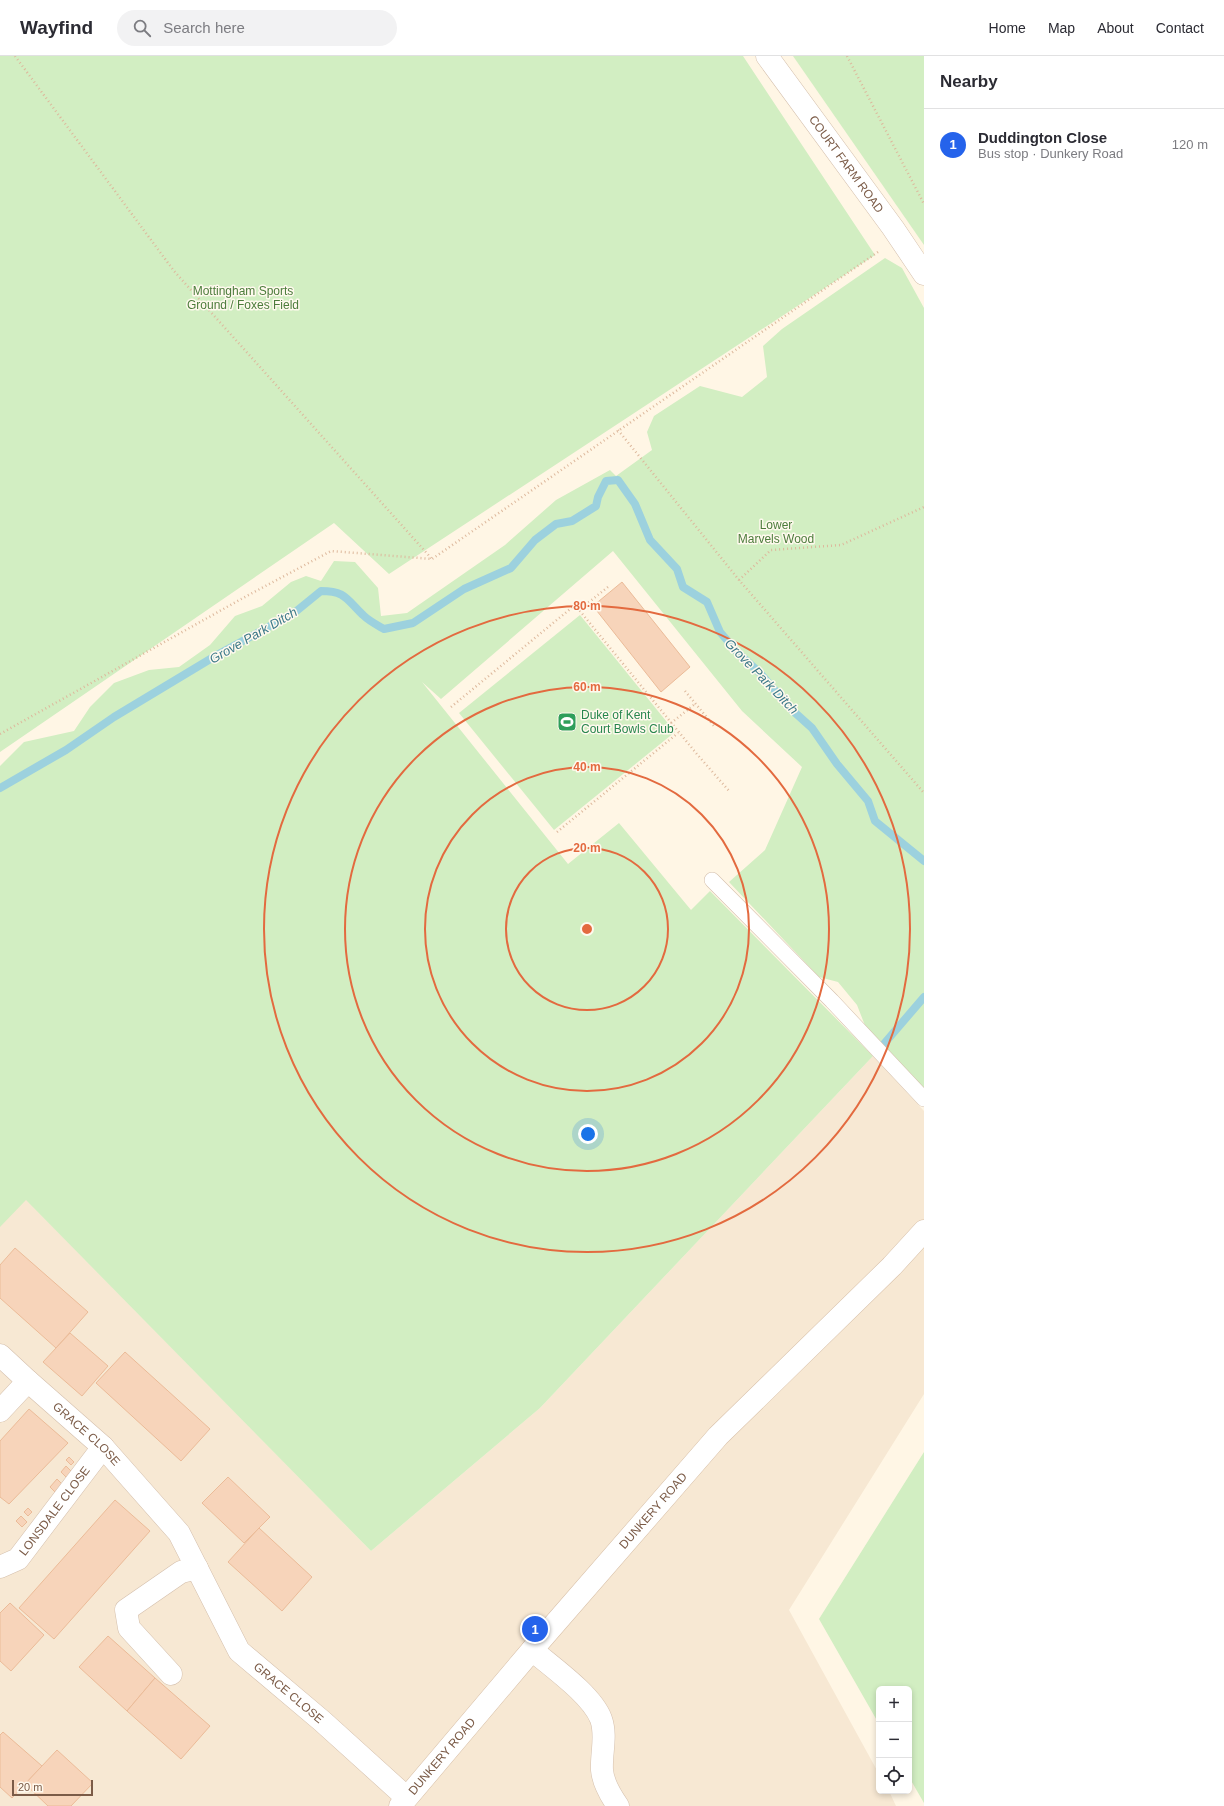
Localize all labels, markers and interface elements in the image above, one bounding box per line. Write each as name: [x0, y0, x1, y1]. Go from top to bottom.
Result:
search box: [117, 10, 397, 46]
text: Wayfind: [20, 17, 93, 38]
icon: search: [131, 17, 153, 39]
text: Search here: [163, 19, 245, 36]
text: Home: [989, 20, 1026, 36]
text: Map: [1048, 20, 1075, 36]
text: About: [1097, 20, 1134, 36]
text: Contact: [1156, 20, 1204, 36]
text: Nearby: [940, 72, 998, 91]
street label: COURT FARM ROAD: [806, 113, 887, 216]
text: Duddington Close: [978, 129, 1107, 146]
text: 1: [949, 137, 957, 152]
text: 120 m: [1172, 137, 1208, 152]
text: Bus stop · Dunkery Road: [978, 146, 1123, 161]
park label: Mottingham Sports Ground / Foxes Field: [187, 284, 299, 312]
park label: Lower Marvels Wood: [738, 518, 814, 546]
text: 80 m: [573, 599, 601, 613]
water label: Grove Park Ditch: [207, 604, 300, 667]
water label: Grove Park Ditch: [722, 636, 801, 717]
text: 60 m: [573, 680, 601, 694]
place label: Duke of Kent Court Bowls Club: [581, 708, 674, 736]
sports icon: Duke of Kent Court Bowls Club: [556, 711, 578, 733]
text: 40 m: [573, 760, 601, 774]
text: 20 m: [573, 841, 601, 855]
centre of rings: [580, 922, 594, 936]
your location: [578, 1124, 598, 1144]
street label: GRACE CLOSE: [50, 1399, 123, 1468]
street label: LONSDALE CLOSE: [16, 1464, 93, 1558]
street label: DUNKERY ROAD: [616, 1469, 690, 1552]
pin: 1: [522, 1614, 548, 1644]
street label: GRACE CLOSE: [251, 1660, 326, 1726]
map controls: [876, 1686, 912, 1794]
button: +: [876, 1686, 912, 1722]
street label: DUNKERY ROAD: [406, 1715, 479, 1798]
button: −: [876, 1722, 912, 1758]
button: locate: [876, 1758, 912, 1794]
scale bar: [12, 1778, 93, 1797]
text: 20 m: [18, 1781, 42, 1793]

